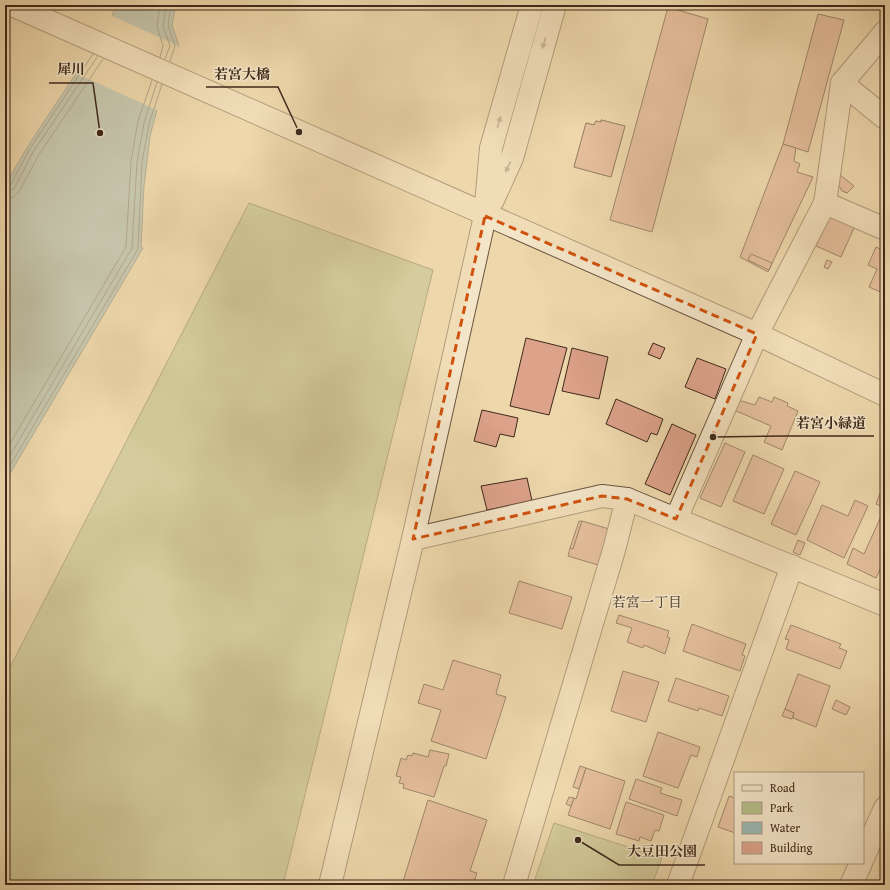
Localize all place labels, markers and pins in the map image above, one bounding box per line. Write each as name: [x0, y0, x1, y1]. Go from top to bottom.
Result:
callout: 犀川: [49, 57, 93, 83]
callout: 若宮大橋: [206, 61, 278, 87]
callout: 若宮小緑道: [788, 410, 874, 436]
callout: 大豆田公園: [619, 839, 705, 865]

